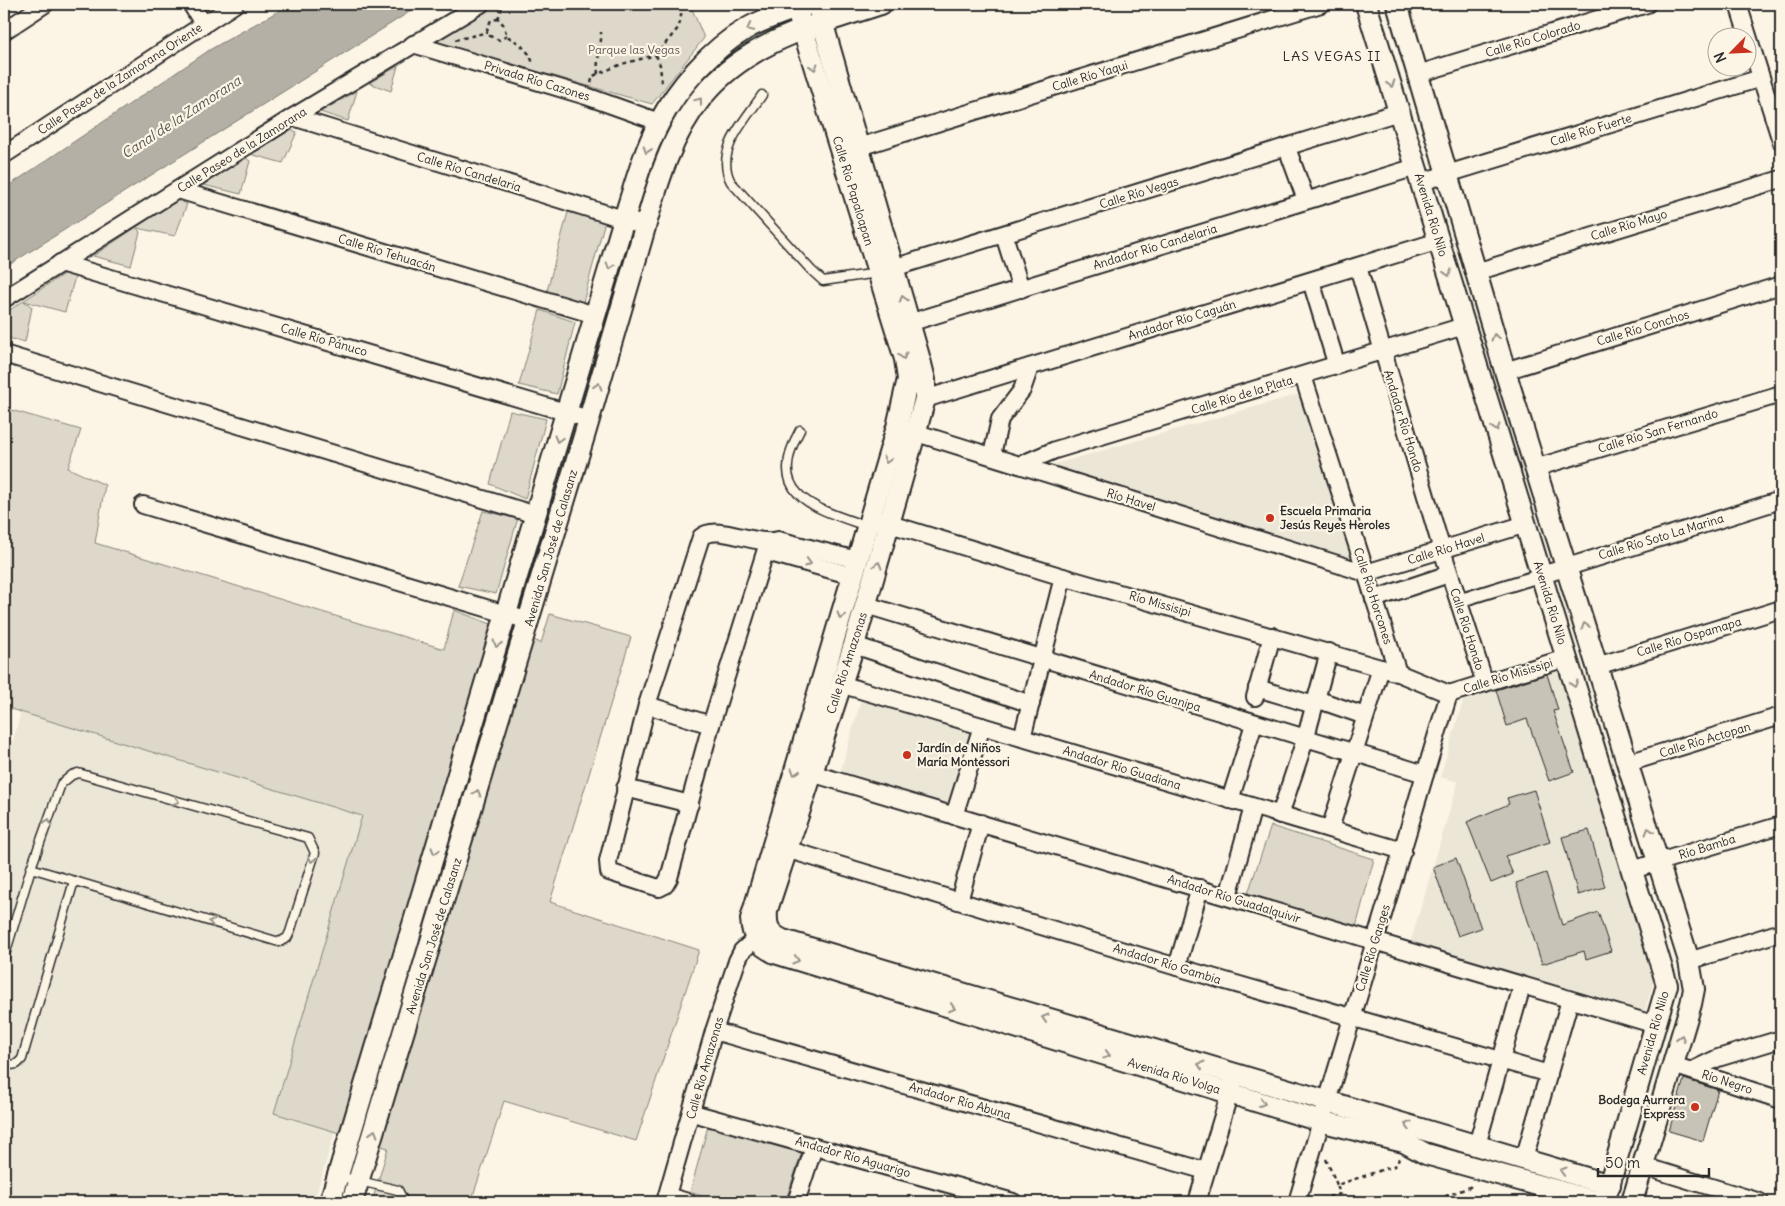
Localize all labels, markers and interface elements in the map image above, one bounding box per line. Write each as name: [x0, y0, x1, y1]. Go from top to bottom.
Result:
street label: Calle Río Colorado: [1484, 17, 1582, 60]
street label: Calle Paseo de la Zamorana Oriente: [35, 20, 205, 137]
one-way arrow: [746, 22, 755, 32]
north arrow: [1708, 28, 1758, 78]
park label: Parque las Vegas: [588, 42, 680, 57]
district label: LAS VEGAS II: [1283, 47, 1381, 65]
text: N: [1710, 49, 1730, 65]
street label: Privada Río Cazones: [482, 57, 592, 104]
street label: Calle Río Yaqui: [1050, 57, 1129, 94]
one-way arrow: [808, 62, 818, 71]
water label: Canal de la Zamorana: [118, 71, 245, 162]
one-way arrow: [1385, 79, 1395, 87]
one-way arrow: [693, 97, 702, 107]
street label: Calle Paseo de la Zamorana: [174, 104, 309, 196]
street label: Calle Río Fuerte: [1548, 110, 1633, 149]
street label: Calle Río Papaloapan: [830, 134, 877, 247]
one-way arrow: [643, 145, 653, 154]
street label: Calle Río Candelaria: [415, 149, 523, 195]
street label: Avenida Río Nilo: [1412, 171, 1451, 259]
street label: Calle Río Vegas: [1098, 173, 1180, 212]
street label: Calle Río Mayo: [1589, 206, 1669, 243]
street label: Andador Río Candelaria: [1091, 220, 1219, 273]
street label: Calle Río Tehuacán: [336, 230, 438, 275]
one-way arrow: [605, 261, 615, 270]
one-way arrow: [1443, 268, 1453, 276]
one-way arrow: [898, 296, 908, 304]
street label: Andador Río Caguán: [1126, 296, 1238, 343]
street label: Calle Río Conchos: [1595, 306, 1691, 349]
street label: Calle Río Pánuco: [279, 320, 370, 359]
one-way arrow: [1491, 334, 1501, 342]
one-way arrow: [898, 351, 908, 360]
street label: Andador Río Hondo: [1381, 368, 1426, 474]
street label: Calle Río de la Plata: [1189, 372, 1295, 417]
one-way arrow: [593, 382, 603, 391]
street label: Calle Río San Fernando: [1596, 405, 1720, 456]
one-way arrow: [1490, 423, 1500, 432]
one-way arrow: [554, 434, 564, 442]
one-way arrow: [883, 456, 893, 464]
street label: Avenida San José de Calasanz: [521, 467, 580, 628]
street label: Río Havel: [1105, 485, 1157, 514]
place label: Escuela Primaria Jesús Reyes Heroles: [1280, 503, 1390, 533]
street label: Calle Río Soto La Marina: [1596, 510, 1725, 563]
marker: Escuela Primaria Jesús Reyes Heroles: [1264, 512, 1276, 524]
street label: Calle Río Havel: [1406, 530, 1486, 567]
street label: Calle Río Horcones: [1351, 545, 1396, 646]
one-way arrow: [803, 558, 811, 568]
street label: Avenida Río Nilo: [1531, 559, 1570, 647]
one-way arrow: [872, 561, 882, 570]
street label: Calle Río Hondo: [1447, 586, 1488, 672]
street label: Río Missisipi: [1128, 588, 1193, 619]
street label: Calle Río Amazonas: [823, 610, 870, 716]
one-way arrow: [836, 611, 846, 620]
street label: Calle Río Ospamapa: [1635, 613, 1743, 660]
one-way arrow: [1580, 623, 1590, 631]
one-way arrow: [492, 640, 502, 648]
street label: Calle Río Misissipi: [1461, 655, 1554, 696]
street label: Andador Río Guanipa: [1088, 666, 1203, 715]
one-way arrow: [1569, 679, 1579, 687]
street label: Calle Río Actopan: [1657, 719, 1752, 761]
place label: Jardín de Niños María Montessori: [917, 740, 1010, 769]
street label: Andador Río Guadiana: [1061, 742, 1183, 793]
marker: Jardín de Niños María Montessori: [901, 749, 913, 761]
one-way arrow: [790, 767, 800, 775]
one-way arrow: [471, 790, 481, 798]
one-way arrow: [172, 795, 181, 806]
one-way arrow: [42, 818, 52, 826]
one-way arrow: [1644, 828, 1654, 836]
street label: Río Bamba: [1677, 831, 1737, 862]
one-way arrow: [431, 846, 441, 854]
one-way arrow: [307, 854, 318, 863]
street label: Avenida San José de Calasanz: [403, 856, 465, 1016]
street label: Andador Río Guadalquivir: [1166, 871, 1303, 926]
street label: Calle Río Ganges: [1352, 902, 1393, 993]
one-way arrow: [208, 918, 217, 928]
street label: Andador Río Gambia: [1111, 940, 1223, 987]
one-way arrow: [792, 954, 800, 964]
street label: Avenida Río Nilo: [1633, 989, 1672, 1077]
one-way arrow: [947, 1002, 955, 1012]
one-way arrow: [1042, 1014, 1050, 1024]
street label: Calle Río Amazonas: [683, 1015, 726, 1121]
one-way arrow: [1676, 1034, 1686, 1043]
one-way arrow: [1102, 1050, 1111, 1060]
street label: Avenida Río Volga: [1126, 1054, 1222, 1097]
one-way arrow: [1198, 1060, 1206, 1070]
street label: Río Negro: [1700, 1066, 1755, 1097]
street label: Andador Río Abuna: [908, 1079, 1013, 1122]
place label: Bodega Aurrera Express: [1598, 1092, 1686, 1122]
one-way arrow: [1258, 1098, 1266, 1108]
marker: Bodega Aurrera Express: [1689, 1101, 1701, 1113]
one-way arrow: [1404, 1120, 1412, 1130]
one-way arrow: [368, 1129, 378, 1138]
street label: Andador Río Aguarigo: [794, 1133, 913, 1180]
scale bar: [1598, 1146, 1709, 1178]
text: 50 m: [1605, 1153, 1640, 1172]
one-way arrow: [1560, 1166, 1568, 1176]

